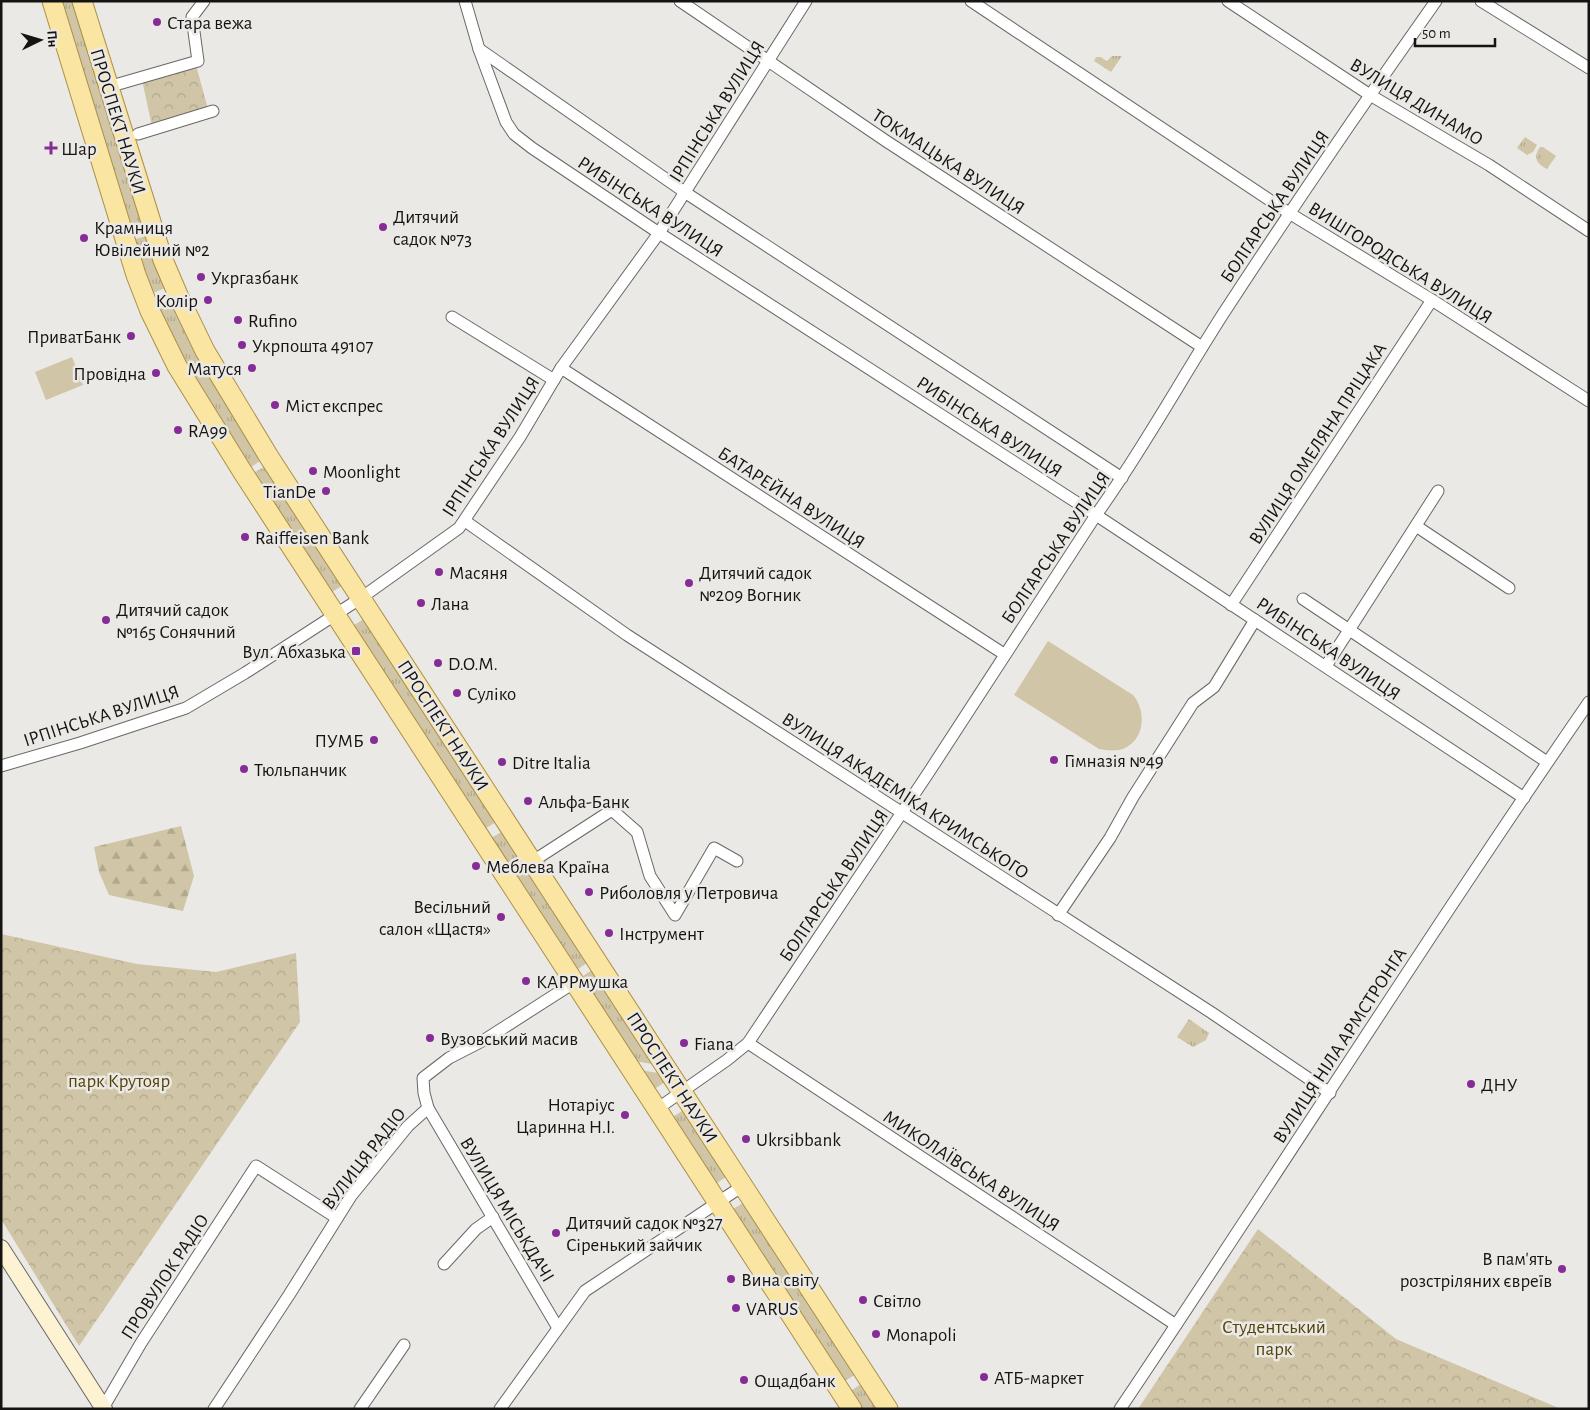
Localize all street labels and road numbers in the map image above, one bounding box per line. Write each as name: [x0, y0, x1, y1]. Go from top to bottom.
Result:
street label: ІРПІНСЬКА ВУЛИЦЯ: [666, 38, 769, 186]
street label: ПРОСПЕКТ НАУКИ: [86, 46, 149, 197]
street label: ВУЛИЦЯ ДИНАМО: [1346, 55, 1486, 149]
street label: ТОКМАЦЬКА ВУЛИЦЯ: [869, 106, 1028, 219]
street label: БОЛГАРСЬКА ВУЛИЦЯ: [1217, 127, 1333, 286]
street label: РИБІНСЬКА ВУЛИЦЯ: [574, 153, 726, 261]
street label: ВИШГОРОДСЬКА ВУЛИЦЯ: [1305, 199, 1495, 328]
street label: ВУЛИЦЯ ОМЕЛЯНА ПРІЦАКА: [1246, 340, 1391, 548]
street label: ІРПІНСЬКА ВУЛИЦЯ: [439, 373, 544, 520]
street label: РИБІНСЬКА ВУЛИЦЯ: [913, 373, 1065, 481]
street label: БАТАРЕЙНА ВУЛИЦЯ: [714, 443, 869, 553]
street label: БОЛГАРСЬКА ВУЛИЦЯ: [998, 468, 1114, 627]
street label: РИБІНСЬКА ВУЛИЦЯ: [1253, 594, 1404, 704]
street label: ПРОСПЕКТ НАУКИ: [394, 657, 492, 794]
street label: ІРПІНСЬКА ВУЛИЦЯ: [21, 682, 182, 751]
street label: ВУЛИЦЯ АКАДЕМІКА КРИМСЬКОГО: [778, 709, 1032, 883]
street label: БОЛГАРСЬКА ВУЛИЦЯ: [776, 806, 892, 965]
street label: ВУЛИЦЯ НІЛА АРМСТРОНГА: [1270, 945, 1410, 1147]
street label: ПРОСПЕКТ НАУКИ: [623, 1009, 721, 1146]
street label: ВУЛИЦЯ РАДІО: [319, 1104, 410, 1213]
street label: МИКОЛАЇВСЬКА ВУЛИЦЯ: [879, 1106, 1063, 1235]
street label: ВУЛИЦЯ МІСЬКДАЧІ: [456, 1134, 557, 1286]
street label: ПРОВУЛОК РАДІО: [118, 1211, 213, 1343]

